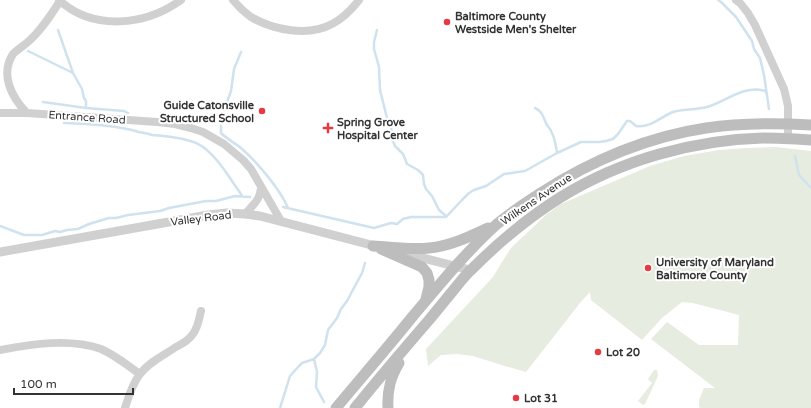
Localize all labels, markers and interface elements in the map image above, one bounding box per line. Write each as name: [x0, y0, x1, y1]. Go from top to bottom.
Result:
place label: Baltimore County Westside Men's Shelter: [455, 10, 577, 36]
marker: Baltimore County Westside Men's Shelter: [442, 17, 452, 27]
place label: Guide Catonsville Structured School: [160, 99, 255, 125]
marker: Guide Catonsville Structured School: [257, 106, 267, 116]
street label: Entrance Road: [48, 108, 126, 127]
place label: Spring Grove Hospital Center: [337, 116, 418, 143]
marker: Spring Grove Hospital Center: [322, 122, 334, 134]
street label: Wilkens Avenue: [498, 171, 574, 228]
street label: Valley Road: [170, 208, 232, 229]
place label: University of Maryland Baltimore County: [656, 256, 774, 283]
marker: University of Maryland Baltimore County: [643, 263, 653, 273]
place label: Lot 20: [606, 346, 640, 359]
marker: Lot 20: [593, 347, 603, 357]
scale bar: [14, 370, 133, 396]
text: 100 m: [20, 377, 57, 391]
place label: Lot 31: [524, 392, 558, 405]
marker: Lot 31: [511, 393, 521, 403]

